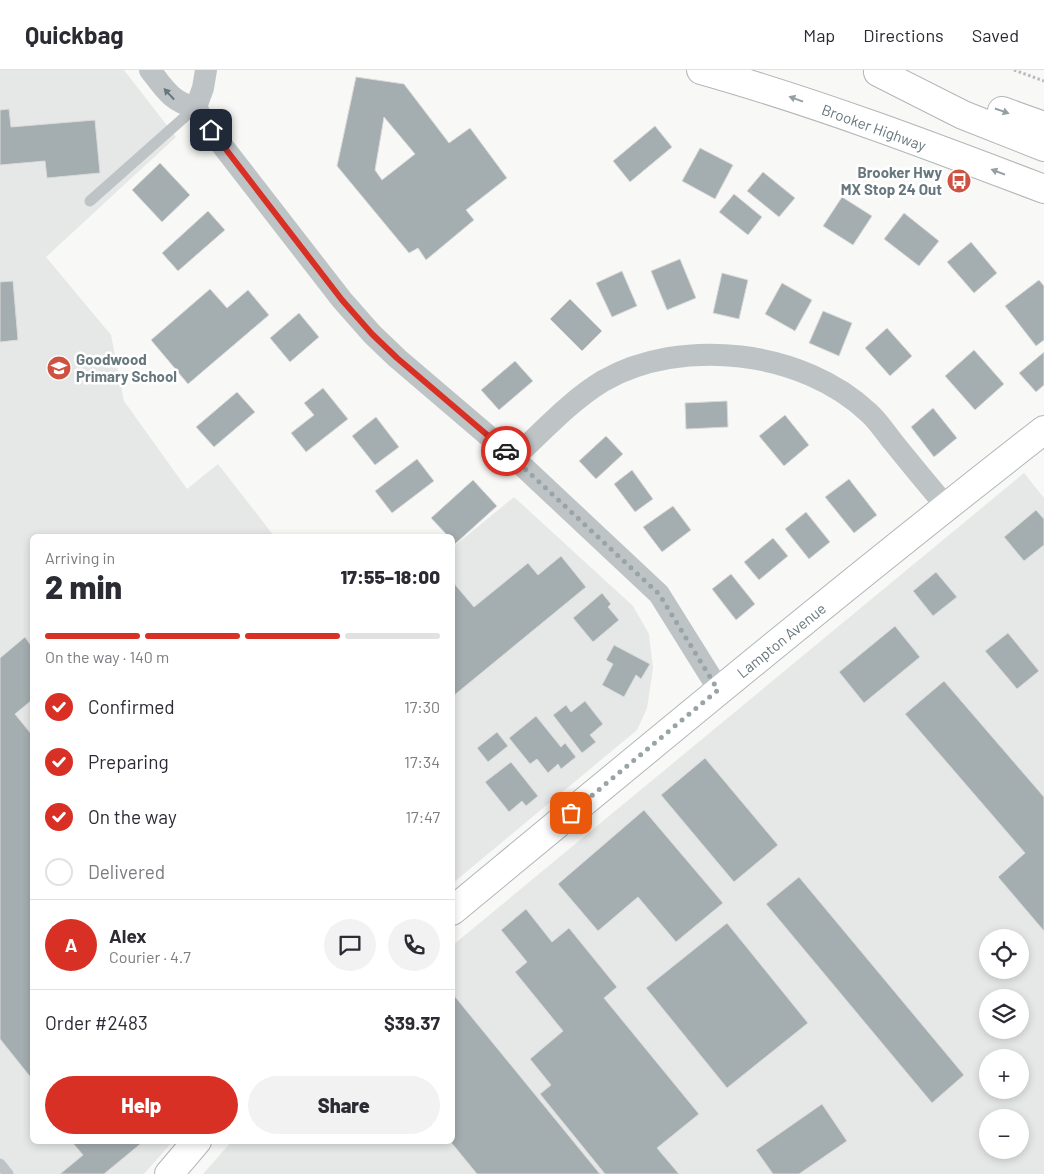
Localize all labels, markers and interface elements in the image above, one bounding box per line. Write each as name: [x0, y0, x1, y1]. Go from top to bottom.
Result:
text: Quickbag: [25, 20, 124, 49]
text: Map: [803, 24, 835, 46]
text: Directions: [863, 24, 944, 46]
text: Saved: [972, 24, 1019, 46]
one-way arrow: [163, 88, 175, 100]
one-way arrow: [788, 95, 803, 103]
street label: Brooker Highway: [819, 100, 929, 154]
one-way arrow: [995, 107, 1010, 115]
pin: [190, 109, 232, 151]
icon: home: [197, 116, 225, 144]
place label: Brooker Hwy MX Stop 24 Out: [841, 163, 942, 198]
bus stop icon: Brooker Hwy MX Stop 24 Out: [946, 168, 972, 194]
one-way arrow: [991, 168, 1006, 175]
place label: Goodwood Primary School: [76, 350, 177, 385]
school or university icon: Goodwood Primary School: [46, 355, 72, 381]
courier: [481, 426, 531, 476]
icon: car: [492, 437, 520, 465]
text: Arriving in: [45, 548, 115, 567]
text: 17:55–18:00: [341, 565, 440, 588]
text: 2 min: [45, 567, 122, 605]
street label: Lampton Avenue: [733, 599, 829, 681]
text: On the way · 140 m: [45, 647, 169, 666]
icon: check: [45, 693, 73, 721]
text: Confirmed: [88, 695, 175, 718]
text: 17:30: [404, 697, 440, 716]
icon: check: [45, 748, 73, 776]
text: Preparing: [88, 750, 169, 773]
text: 17:34: [404, 752, 440, 771]
pin: [550, 792, 592, 834]
icon: bag: [557, 799, 585, 827]
icon: check: [45, 803, 73, 831]
text: On the way: [88, 805, 177, 828]
text: 17:47: [406, 807, 440, 826]
text: Delivered: [88, 860, 165, 883]
button: chat: [324, 919, 376, 971]
button: phone: [388, 919, 440, 971]
text: Alex: [109, 924, 147, 947]
map controls: [979, 929, 1029, 1159]
button: locate: [979, 929, 1029, 979]
text: A: [65, 933, 77, 956]
text: Courier · 4.7: [109, 947, 191, 966]
button: layers: [979, 989, 1029, 1039]
text: Order #2483: [45, 1011, 148, 1034]
text: $39.37: [384, 1011, 440, 1034]
button: +: [979, 1049, 1029, 1099]
button: Help: [45, 1076, 238, 1134]
button: Share: [248, 1076, 440, 1134]
button: −: [979, 1109, 1029, 1159]

